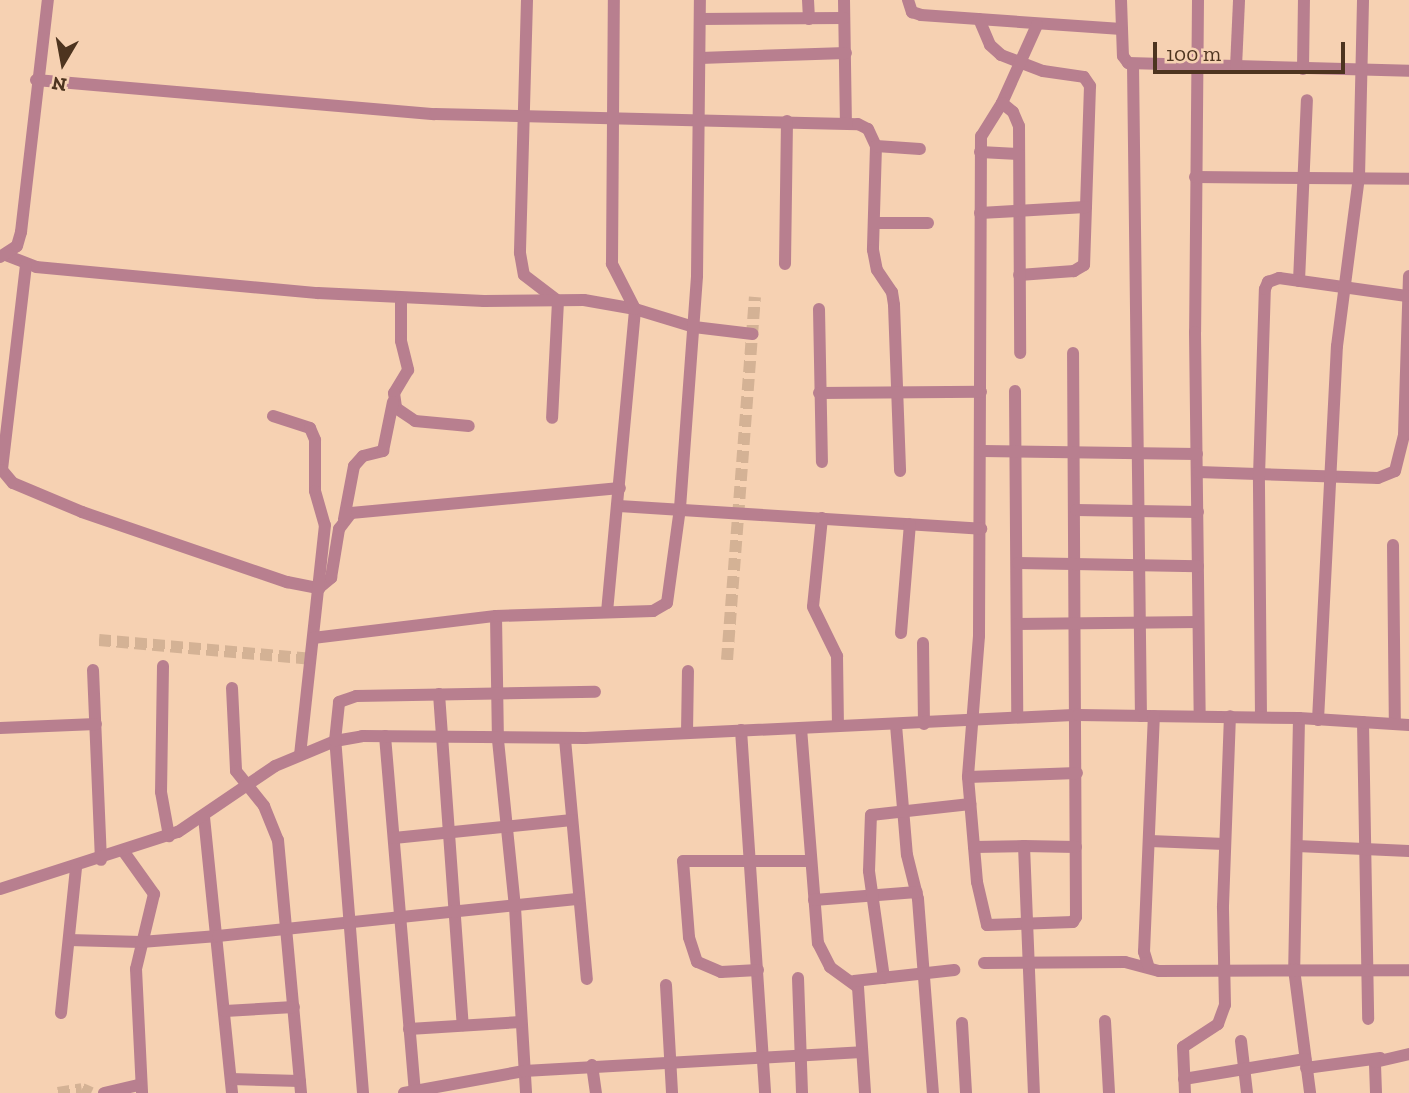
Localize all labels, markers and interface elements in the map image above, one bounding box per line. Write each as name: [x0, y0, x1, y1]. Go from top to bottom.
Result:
north arrow: [28, 28, 98, 98]
scale bar: [1157, 28, 1350, 72]
text: 100 m: [1166, 41, 1221, 66]
text: N: [50, 72, 68, 97]

